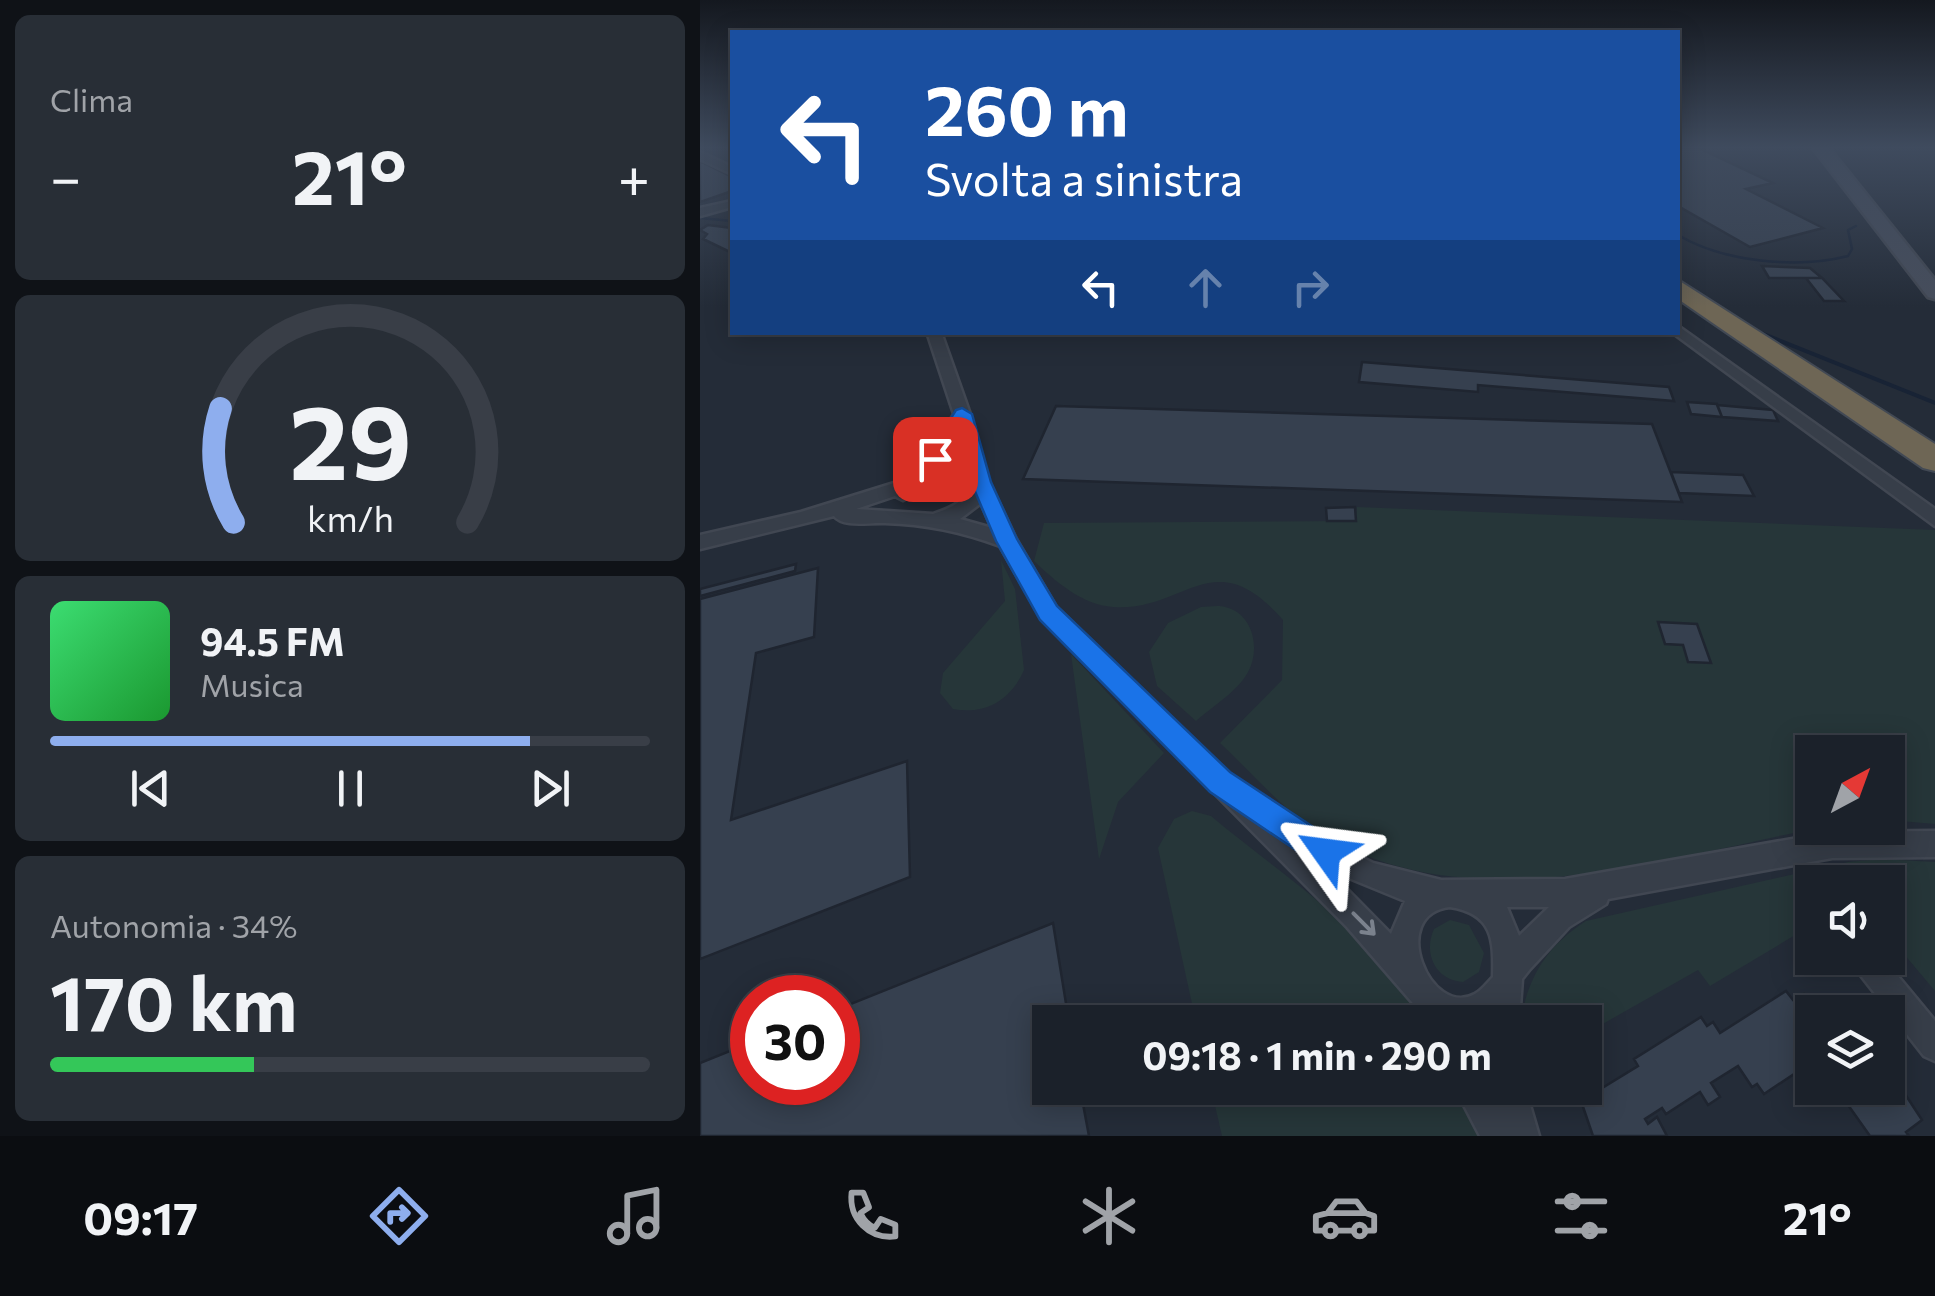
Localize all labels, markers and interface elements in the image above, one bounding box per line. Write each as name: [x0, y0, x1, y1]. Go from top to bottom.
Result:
text: 260 m: [925, 65, 1129, 150]
icon: left: [760, 70, 890, 200]
text: Clima: [50, 79, 133, 119]
text: 21°: [292, 129, 407, 220]
text: −: [50, 142, 81, 209]
text: +: [618, 142, 650, 209]
text: Svolta a sinistra: [925, 150, 1243, 205]
icon: left: [1073, 260, 1128, 315]
icon: ahead: [1178, 260, 1233, 315]
icon: right: [1283, 260, 1338, 315]
text: 29: [289, 374, 411, 501]
pin: [893, 417, 978, 502]
icon: arrive: [908, 432, 963, 487]
text: km/h: [307, 496, 393, 539]
text: 94.5 FM: [200, 617, 345, 664]
text: Musica: [200, 664, 304, 704]
north arrow: [1795, 735, 1905, 845]
map controls: [1795, 735, 1905, 1105]
icon: previous: [123, 761, 178, 816]
icon: pause: [323, 761, 378, 816]
icon: next: [523, 761, 578, 816]
position arrow: [1274, 800, 1378, 904]
button: sound: [1795, 865, 1905, 975]
text: Autonomia · 34%: [50, 905, 297, 945]
one-way arrow: [1352, 912, 1376, 936]
text: 170 km: [50, 955, 297, 1046]
speed limit sign: 30: [730, 975, 860, 1105]
button: layers: [1795, 995, 1905, 1105]
text: 09:18 · 1 min · 290 m: [1142, 1031, 1492, 1078]
icon: directions: [364, 1181, 434, 1251]
icon: music: [601, 1181, 671, 1251]
icon: phone: [837, 1181, 907, 1251]
icon: climate: [1074, 1181, 1144, 1251]
icon: car: [1310, 1181, 1380, 1251]
icon: filters: [1546, 1181, 1616, 1251]
text: 09:17: [83, 1189, 198, 1244]
text: 21°: [1783, 1189, 1852, 1244]

